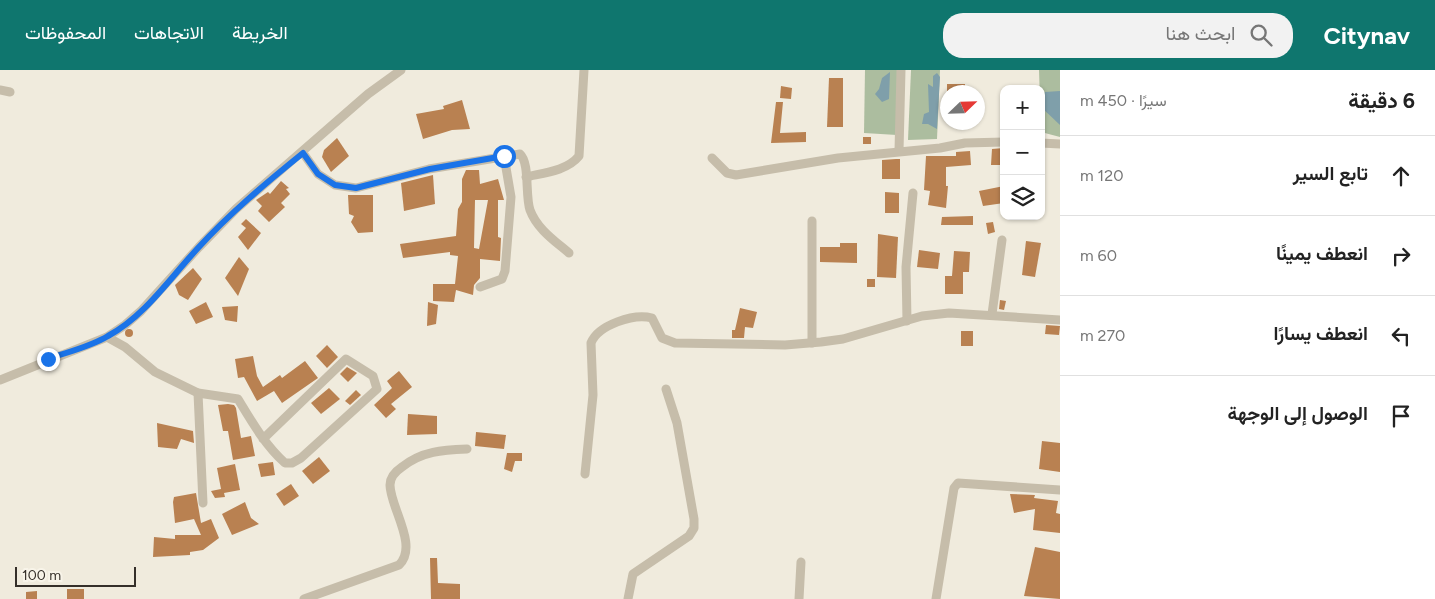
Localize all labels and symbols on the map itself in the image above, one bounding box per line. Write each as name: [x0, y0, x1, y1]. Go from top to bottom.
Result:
north arrow: [940, 85, 985, 130]
route start: [493, 145, 516, 168]
route end: [37, 348, 60, 371]
scale bar: [15, 564, 136, 587]

